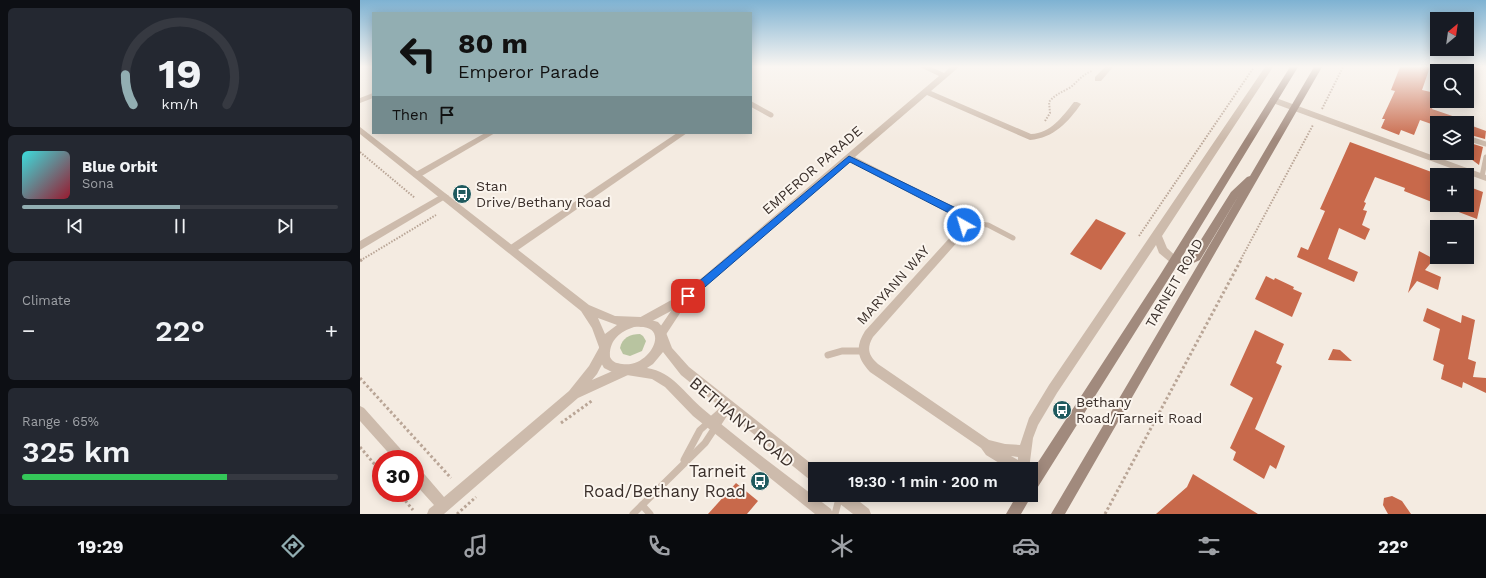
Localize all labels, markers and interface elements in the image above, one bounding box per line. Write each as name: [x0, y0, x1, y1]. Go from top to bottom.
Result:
north arrow: [1430, 12, 1474, 56]
map controls: [1430, 12, 1474, 264]
text: 80 m: [458, 27, 528, 60]
icon: left: [392, 28, 444, 80]
text: 19: [158, 49, 202, 98]
text: Emperor Parade: [458, 61, 599, 82]
button: search: [1430, 64, 1474, 108]
text: km/h: [162, 96, 198, 112]
icon: arrive: [436, 104, 458, 126]
text: Then: [392, 106, 428, 124]
button: layers: [1430, 116, 1474, 160]
street label: EMPEROR PARADE: [759, 122, 865, 218]
text: Blue Orbit: [82, 158, 157, 176]
button: +: [1430, 168, 1474, 212]
text: Sona: [82, 176, 114, 191]
place label: Stan Drive/Bethany Road: [476, 178, 611, 210]
bus stop icon: Stan Drive/Bethany Road: [451, 183, 473, 205]
position arrow: [943, 204, 985, 246]
icon: previous: [64, 215, 86, 237]
icon: pause: [169, 215, 191, 237]
icon: next: [274, 215, 296, 237]
button: −: [1430, 220, 1474, 264]
street label: TARNEIT ROAD: [1142, 235, 1206, 331]
street label: MARYANN WAY: [853, 242, 933, 328]
pin: [671, 279, 705, 313]
icon: arrive: [677, 285, 699, 307]
text: Climate: [22, 293, 71, 308]
text: 22°: [155, 313, 205, 348]
text: −: [22, 318, 35, 343]
text: +: [325, 318, 338, 343]
street label: BETHANY ROAD: [686, 372, 798, 472]
place label: Bethany Road/Tarneit Road: [1076, 394, 1202, 426]
bus stop icon: Bethany Road/Tarneit Road: [1051, 399, 1073, 421]
text: Range · 65%: [22, 414, 99, 429]
text: 325 km: [22, 434, 130, 469]
speed limit sign: 30: [372, 450, 424, 502]
place label: Tarneit Road/Bethany Road: [583, 461, 746, 501]
bus stop icon: Tarneit Road/Bethany Road: [749, 470, 771, 492]
text: 19:30 · 1 min · 200 m: [848, 473, 998, 491]
icon: directions: [279, 532, 307, 560]
icon: music: [462, 532, 490, 560]
icon: phone: [645, 532, 673, 560]
icon: climate: [828, 532, 856, 560]
icon: car: [1012, 532, 1040, 560]
icon: filters: [1195, 532, 1223, 560]
text: 19:29: [78, 536, 124, 557]
text: 22°: [1378, 536, 1408, 557]

